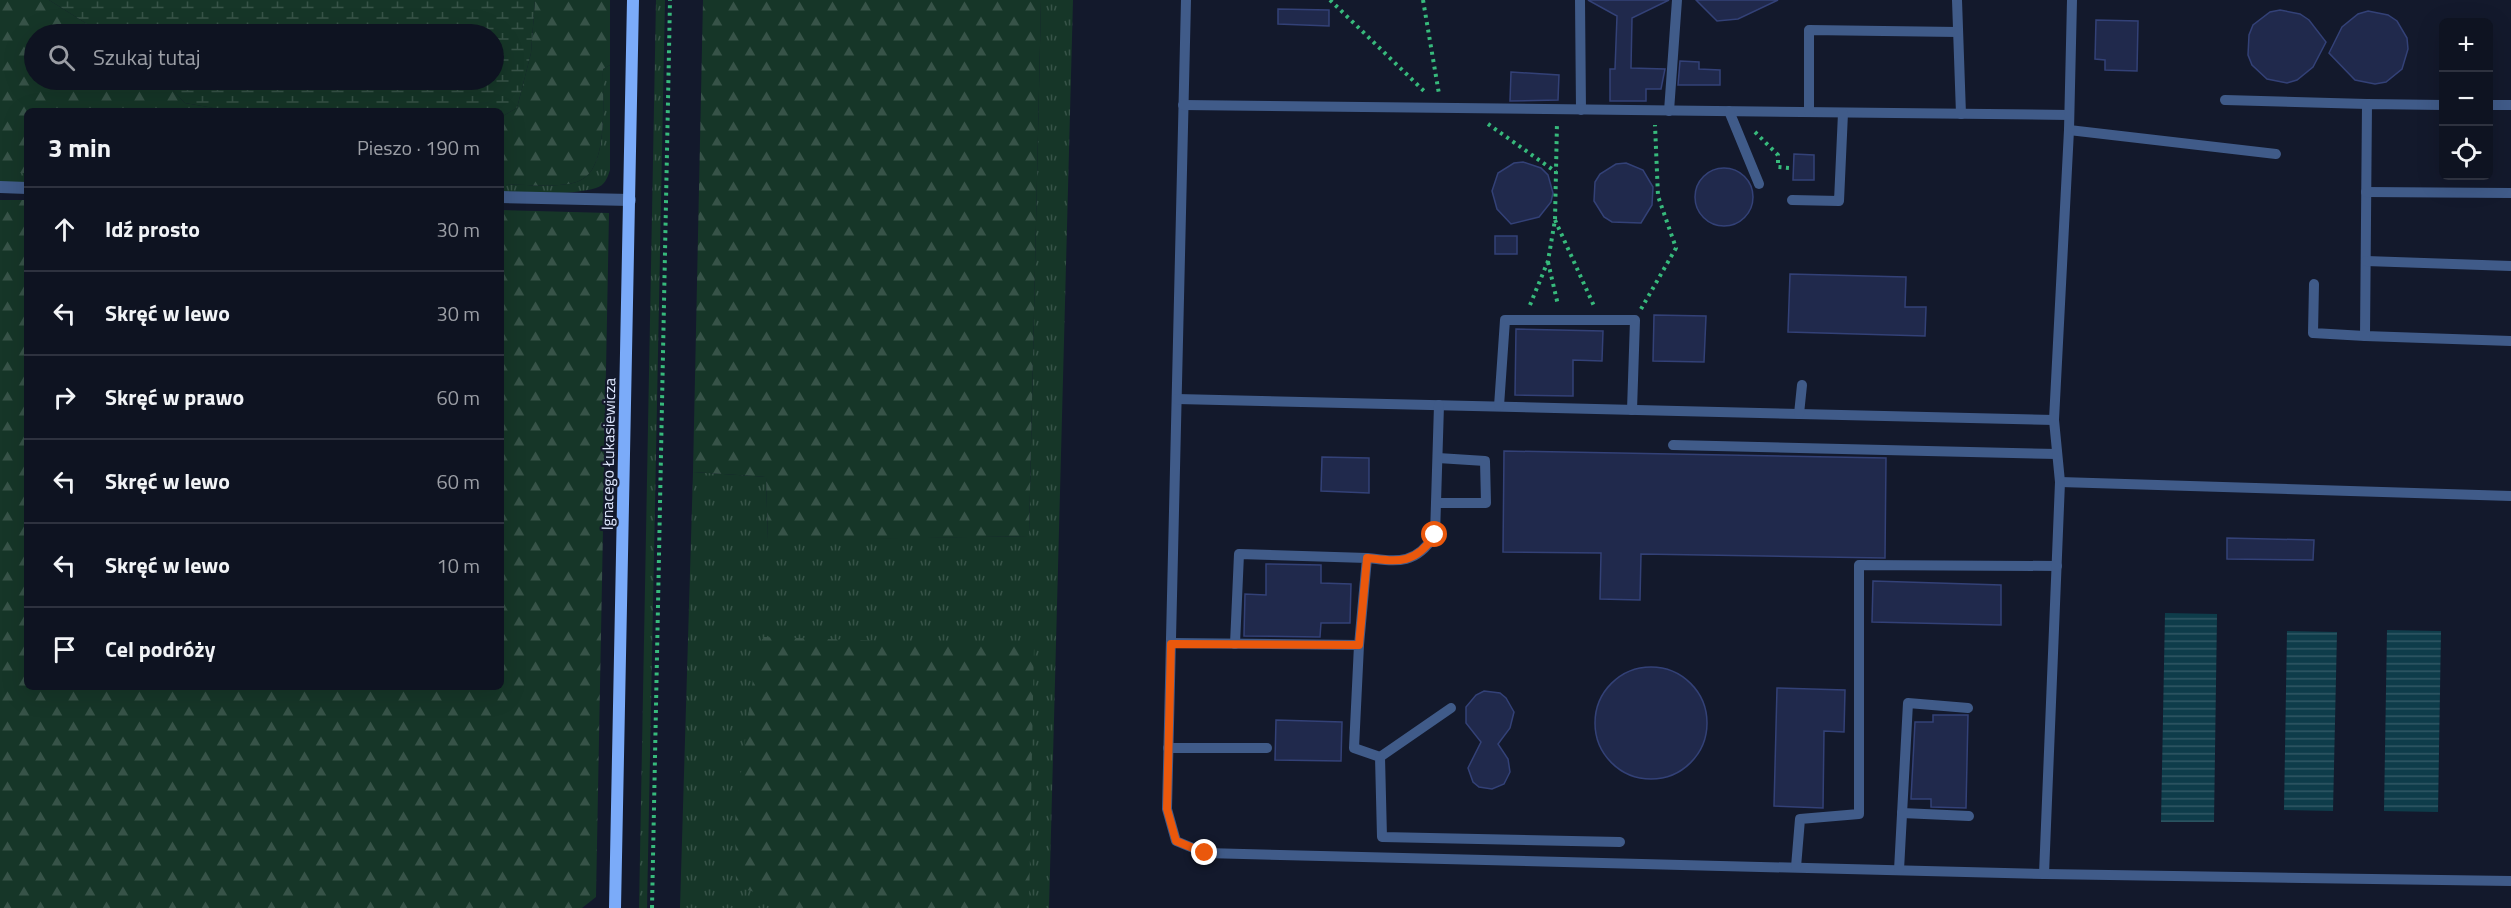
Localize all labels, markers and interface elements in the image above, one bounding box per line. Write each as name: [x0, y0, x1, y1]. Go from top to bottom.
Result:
map controls: [2439, 18, 2493, 180]
button: +: [2439, 18, 2493, 72]
search box: [24, 24, 504, 90]
text: Szukaj tutaj: [93, 40, 201, 74]
icon: search: [45, 41, 78, 74]
button: −: [2439, 72, 2493, 126]
button: locate: [2439, 126, 2493, 180]
text: 3 min: [48, 128, 111, 167]
text: Pieszo · 190 m: [357, 132, 480, 163]
text: Idź prosto: [105, 212, 200, 246]
icon: ahead: [48, 213, 81, 246]
text: 30 m: [436, 214, 480, 245]
text: Skręć w lewo: [105, 296, 230, 330]
icon: left: [48, 297, 81, 330]
text: 30 m: [436, 298, 480, 329]
street label: Ignacego Łukasiewicza: [595, 378, 621, 530]
text: Skręć w prawo: [105, 380, 244, 414]
icon: right: [48, 381, 81, 414]
text: 60 m: [436, 382, 480, 413]
text: Skręć w lewo: [105, 464, 230, 498]
icon: left: [48, 465, 81, 498]
text: 60 m: [436, 466, 480, 497]
route start: [1421, 521, 1447, 547]
text: Skręć w lewo: [105, 548, 230, 582]
icon: left: [48, 549, 81, 582]
text: 10 m: [436, 550, 480, 581]
text: Cel podróży: [105, 632, 215, 666]
icon: arrive: [48, 633, 81, 666]
route end: [1191, 839, 1217, 865]

